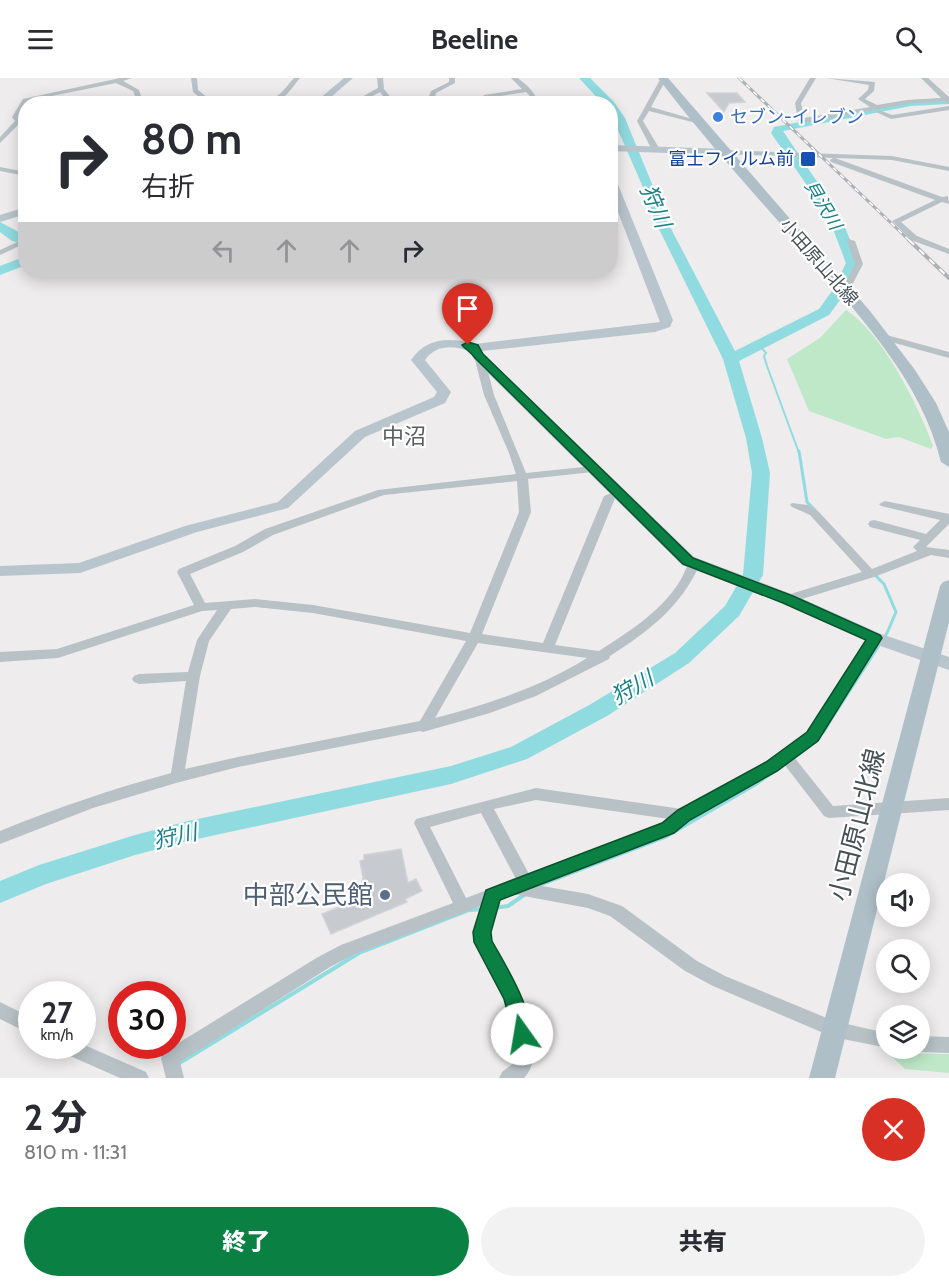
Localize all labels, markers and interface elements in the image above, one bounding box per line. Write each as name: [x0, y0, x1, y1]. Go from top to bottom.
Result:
icon: menu: [24, 23, 57, 56]
text: Beeline: [431, 23, 518, 56]
icon: search: [892, 23, 925, 56]
place label: セブン-イレブン: [730, 106, 864, 128]
marker: セブン-イレブン: [711, 110, 725, 124]
text: 80 m: [141, 113, 242, 165]
icon: right: [42, 120, 120, 198]
place label: 富士フイルム前: [668, 148, 794, 170]
marker: 富士フイルム前: [799, 150, 817, 168]
text: 右折: [141, 170, 195, 203]
water label: 貝沢川: [800, 176, 847, 236]
water label: 狩川: [635, 181, 677, 234]
street label: 小田原山北線: [775, 214, 863, 310]
icon: left: [207, 234, 240, 267]
icon: ahead: [270, 234, 303, 267]
icon: ahead: [333, 234, 366, 267]
icon: right: [396, 234, 429, 267]
pin: [442, 283, 493, 345]
icon: arrive: [451, 292, 484, 325]
district label: 中沼: [382, 423, 426, 450]
water label: 狩川: [606, 664, 660, 710]
street label: 小田原山北線: [823, 745, 891, 905]
water label: 狩川: [151, 818, 201, 854]
map controls: [876, 873, 930, 1059]
button: sound: [876, 873, 930, 927]
place label: 中部公民館: [243, 879, 373, 911]
marker: 中部公民館: [378, 888, 392, 902]
button: search: [876, 939, 930, 993]
speed limit sign: 30: [108, 981, 186, 1059]
text: 27: [41, 994, 73, 1031]
position arrow: [490, 1002, 554, 1066]
button: layers: [876, 1005, 930, 1059]
text: km/h: [41, 1026, 73, 1044]
text: 2 分: [24, 1095, 87, 1139]
button: close: [862, 1098, 925, 1161]
text: 810 m · 11:31: [24, 1140, 127, 1164]
button: 終了: [24, 1207, 469, 1276]
button: 共有: [481, 1207, 925, 1276]

